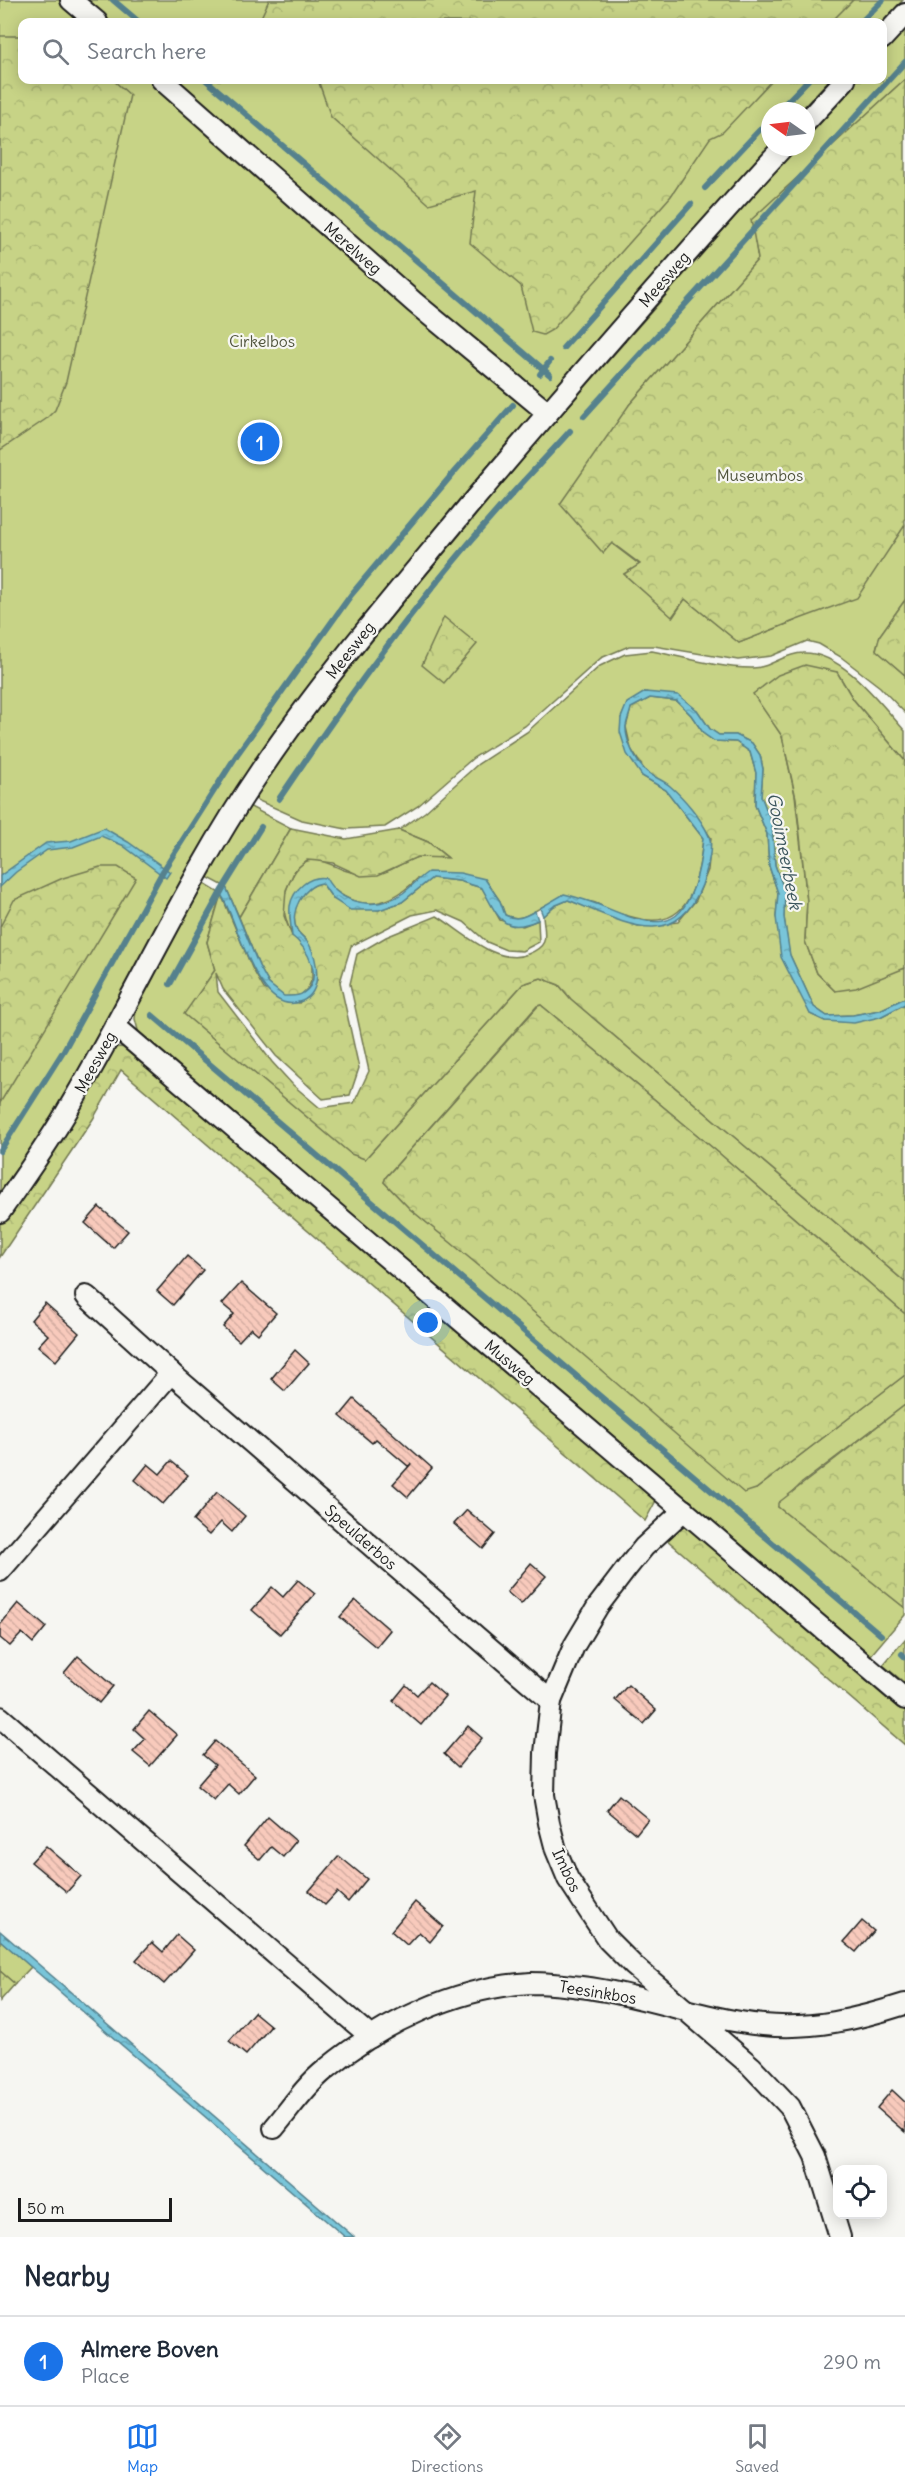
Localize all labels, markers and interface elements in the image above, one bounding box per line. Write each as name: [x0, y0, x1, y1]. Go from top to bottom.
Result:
search box: [18, 18, 887, 84]
icon: search: [39, 35, 72, 68]
text: Search here: [87, 37, 206, 65]
north arrow: [761, 102, 815, 156]
street label: Merelweg: [320, 218, 386, 278]
street label: Meesweg: [634, 247, 694, 311]
park label: Cirkelbos: [229, 331, 295, 351]
pin: 1: [240, 420, 280, 464]
park label: Museumbos: [717, 465, 803, 485]
street label: Meesweg: [321, 617, 379, 683]
water label: Gooimeerbeek: [762, 791, 808, 913]
street label: Meesweg: [70, 1028, 120, 1096]
your location: [413, 1308, 442, 1337]
street label: Musweg: [481, 1335, 539, 1389]
street label: Speulderbos: [321, 1500, 401, 1574]
street label: Imbos: [548, 1845, 586, 1895]
street label: Teesinkbos: [558, 1976, 638, 2008]
map controls: [833, 2165, 887, 2219]
button: locate: [833, 2165, 887, 2219]
scale bar: [18, 2195, 172, 2222]
text: 50 m: [27, 2198, 65, 2218]
text: Nearby: [24, 2260, 110, 2293]
text: Almere Boven: [81, 2335, 219, 2363]
text: 1: [40, 2349, 47, 2374]
text: 290 m: [823, 2349, 881, 2374]
text: Place: [81, 2363, 129, 2388]
tab: Map: [126, 2420, 159, 2476]
tab: Directions: [411, 2420, 483, 2476]
tab: Saved: [735, 2420, 779, 2476]

